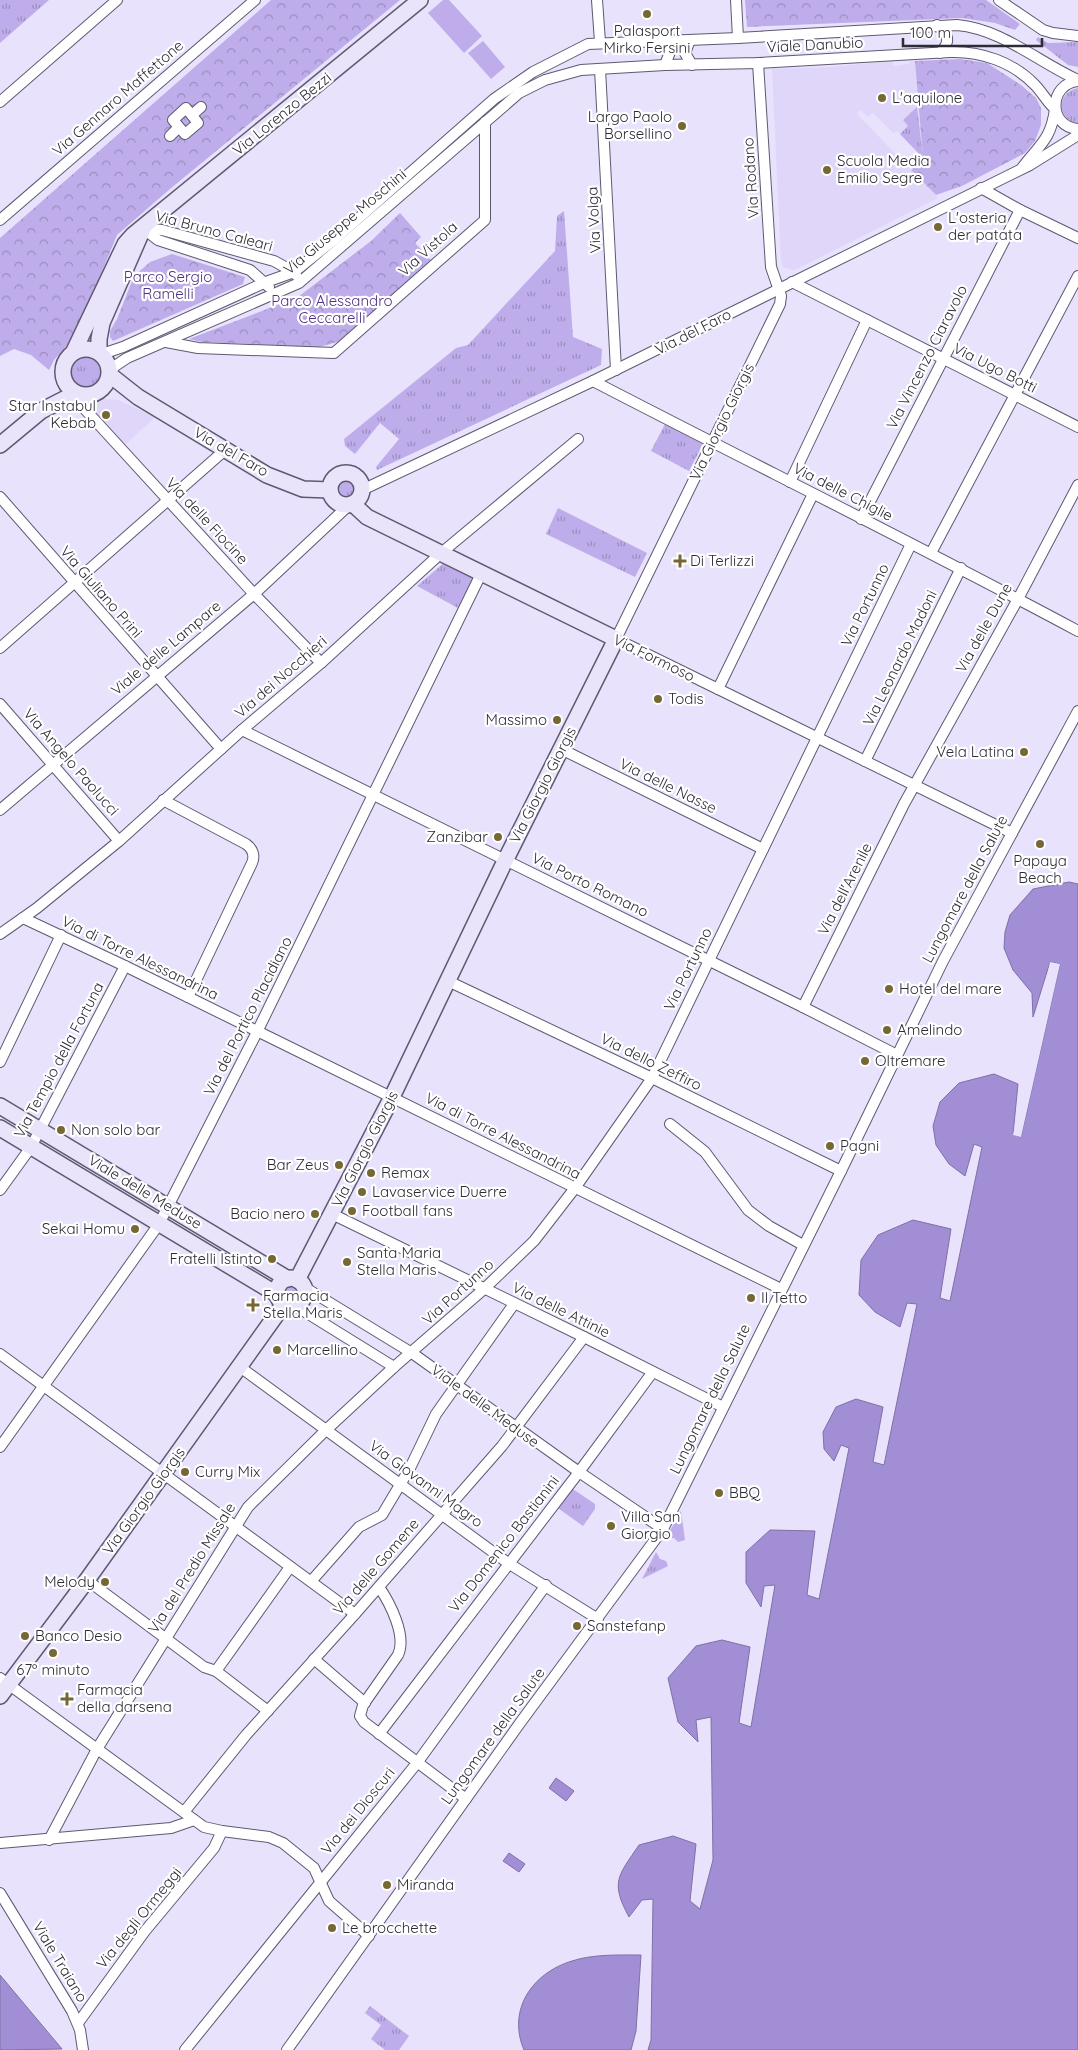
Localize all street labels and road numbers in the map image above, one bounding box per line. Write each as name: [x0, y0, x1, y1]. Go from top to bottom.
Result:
street label: Viale Danubio: [766, 32, 864, 57]
street label: Via Gennaro Maffettone: [48, 36, 187, 160]
street label: Via Lorenzo Bezzi: [228, 68, 335, 159]
street label: Via Rodano: [738, 137, 763, 219]
street label: Via Giuseppe Moschini: [279, 165, 410, 279]
street label: Via Volga: [582, 186, 605, 254]
street label: Via Bruno Caleari: [153, 206, 275, 255]
street label: Via Vistola: [394, 217, 461, 280]
street label: Via Vincenzo Ciaravolo: [882, 282, 971, 432]
street label: Via del Faro: [651, 304, 734, 359]
street label: Via Ugo Botti: [950, 338, 1040, 397]
street label: Via Giorgio Giorgis: [685, 360, 758, 484]
street label: Via del Faro: [190, 423, 272, 481]
street label: Via delle Chiglie: [790, 458, 896, 525]
street label: Via delle Fiocine: [162, 473, 253, 568]
street label: Via Giuliano Prini: [56, 542, 147, 642]
street label: Via Portunno: [836, 560, 893, 649]
street label: Via delle Dune: [951, 580, 1016, 676]
street label: Via Leonardo Madoni: [858, 587, 941, 729]
street label: Viale delle Lampare: [107, 596, 225, 699]
street label: Via Formoso: [610, 630, 698, 685]
street label: Via dei Nocchieri: [231, 631, 331, 722]
street label: Via Angelo Paolucci: [19, 704, 123, 819]
street label: Via Giorgio Giorgis: [505, 723, 580, 846]
street label: Via delle Nasse: [617, 754, 720, 817]
street label: Lungomare della Salute: [918, 812, 1012, 966]
street label: Via dell'Arenile: [813, 839, 876, 938]
street label: Via Porto Romano: [529, 848, 652, 921]
street label: Via di Torre Alessandrina: [59, 911, 222, 1004]
street label: Via Portunno: [659, 924, 716, 1013]
street label: Via del Portico Placidiano: [199, 933, 296, 1098]
street label: Via Tempio della Fortuna: [9, 979, 108, 1141]
street label: Via dello Zeffiro: [597, 1029, 705, 1094]
street label: Via Giorgio Giorgis: [327, 1087, 402, 1210]
street label: Via di Torre Alessandrina: [422, 1088, 584, 1183]
street label: Viale delle Meduse: [85, 1150, 206, 1233]
street label: Via Portunno: [418, 1254, 497, 1329]
street label: Via delle Attinie: [509, 1278, 613, 1341]
street label: Lungomare della Salute: [665, 1321, 754, 1477]
street label: Viale delle Meduse: [427, 1360, 543, 1451]
street label: Via Giovanni Magro: [366, 1436, 487, 1531]
street label: Via Giorgio Giorgis: [98, 1443, 189, 1558]
street label: Via Domenico Bastianini: [444, 1472, 563, 1616]
street label: Via del Predio Missale: [144, 1499, 240, 1637]
street label: Via delle Gomene: [328, 1514, 423, 1619]
street label: Lungomare della Salute: [437, 1664, 549, 1808]
street label: Via dei Dioscuri: [317, 1763, 399, 1858]
street label: Via degli Ormeggi: [92, 1863, 185, 1972]
street label: Viale Traiano: [29, 1918, 92, 2006]

